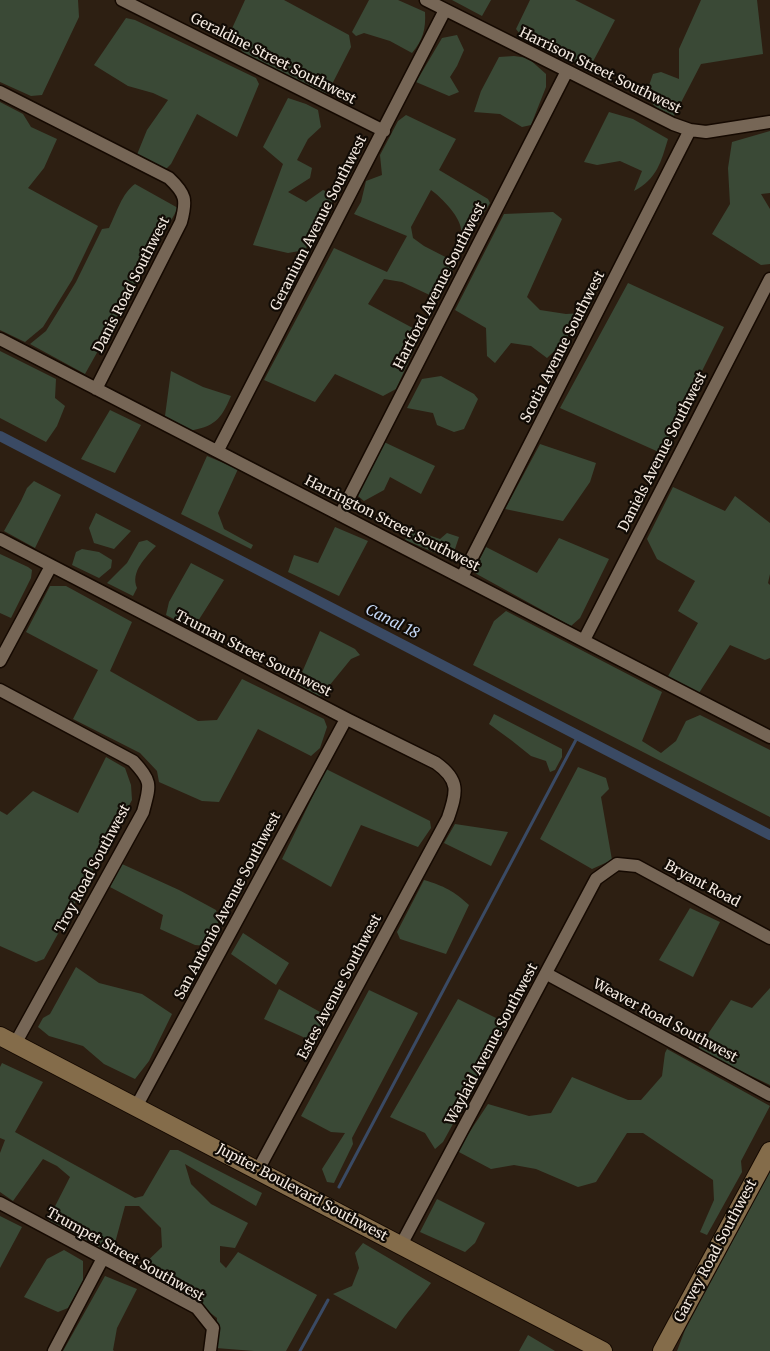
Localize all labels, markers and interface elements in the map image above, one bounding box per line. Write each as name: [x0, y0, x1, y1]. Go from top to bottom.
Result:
street label: Geraldine Street Southwest: [188, 10, 358, 108]
street label: Harrison Street Southwest: [516, 24, 684, 118]
street label: Geranium Avenue Southwest: [267, 132, 371, 314]
street label: Hartford Avenue Southwest: [391, 200, 489, 372]
street label: Danis Road Southwest: [90, 214, 174, 356]
street label: Scotia Avenue Southwest: [517, 268, 609, 426]
street label: Daniels Avenue Southwest: [615, 369, 711, 535]
street label: Harrington Street Southwest: [302, 472, 482, 576]
water label: Canal 18: [362, 601, 422, 643]
street label: Truman Street Southwest: [172, 607, 334, 701]
street label: Troy Road Southwest: [52, 802, 134, 936]
street label: San Antonio Avenue Southwest: [171, 809, 285, 1003]
street label: Bryant Road: [661, 857, 743, 911]
street label: Estes Avenue Southwest: [294, 911, 386, 1063]
street label: Waylaid Avenue Southwest: [442, 961, 542, 1127]
street label: Weaver Road Southwest: [590, 976, 740, 1066]
street label: Jupiter Boulevard Southwest: [214, 1141, 390, 1245]
street label: Garvey Road Southwest: [671, 1177, 761, 1325]
street label: Trumpet Street Southwest: [43, 1205, 207, 1305]

